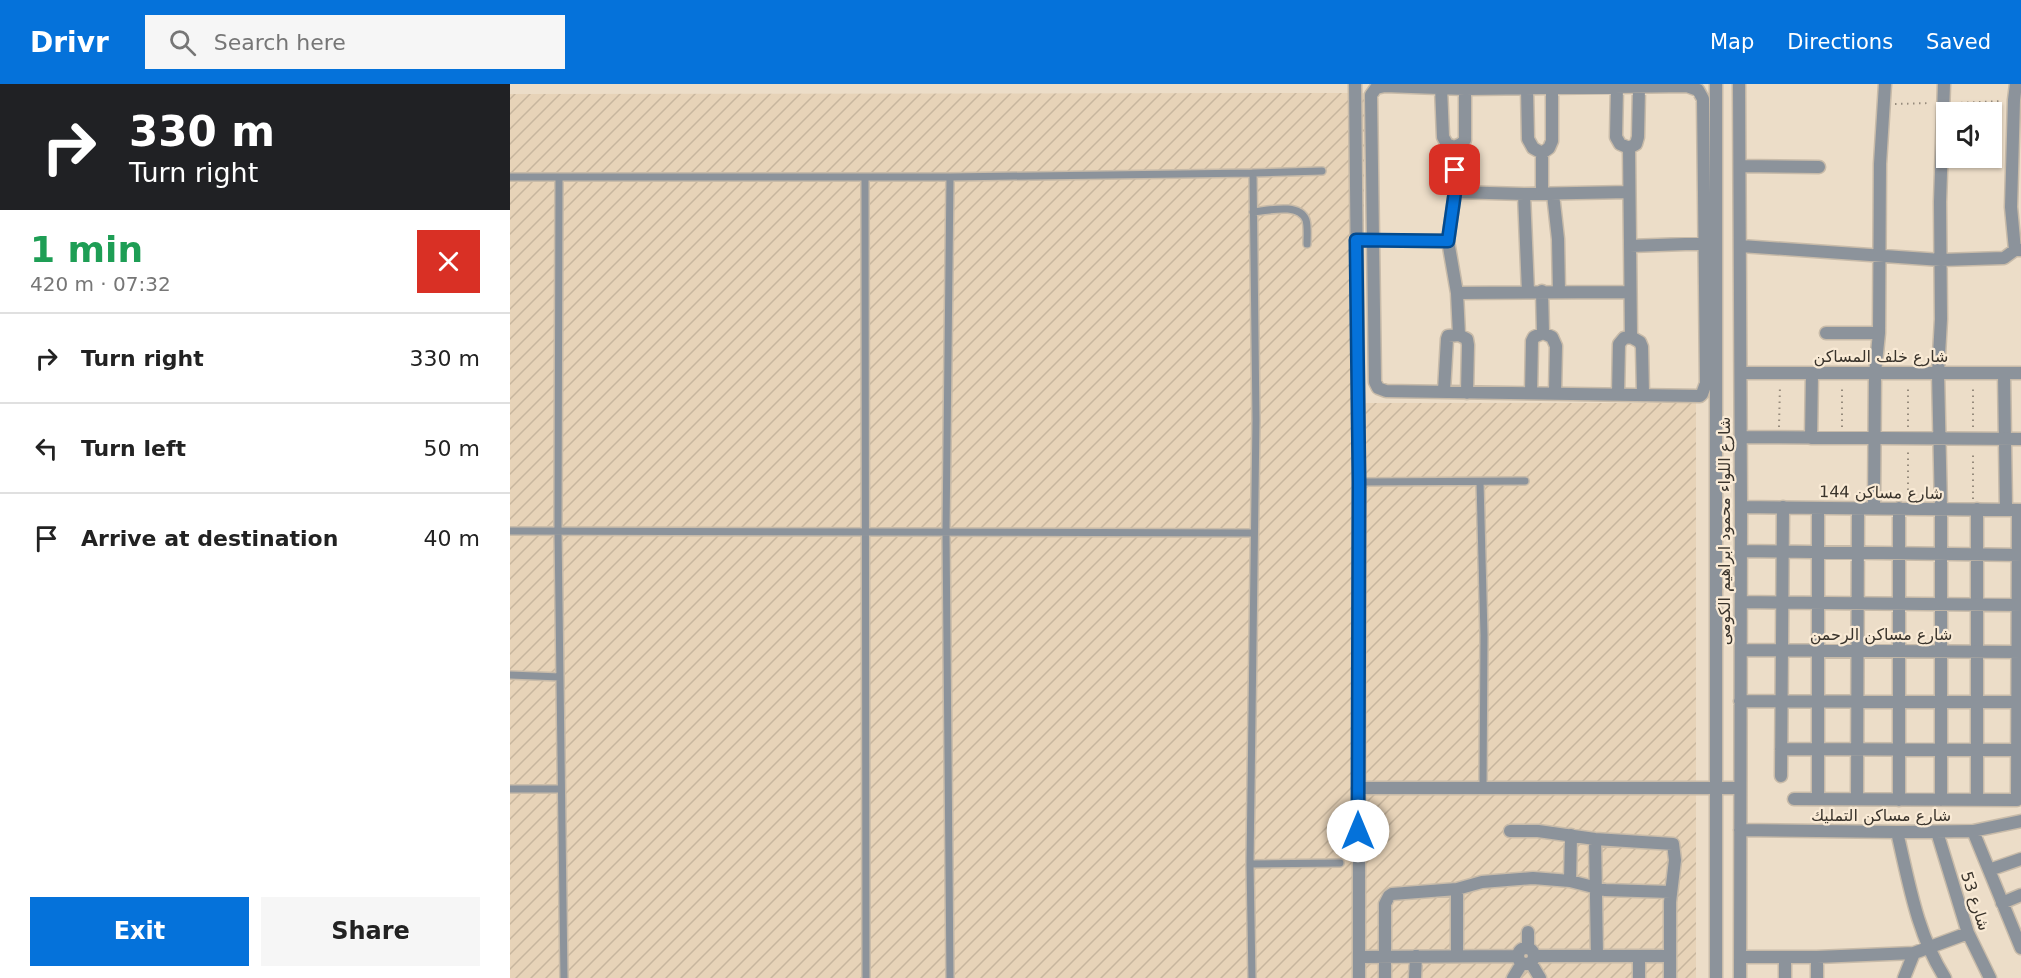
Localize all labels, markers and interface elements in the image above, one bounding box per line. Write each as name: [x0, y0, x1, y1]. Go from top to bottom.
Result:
search box: [145, 15, 565, 69]
text: Drivr: [30, 26, 109, 59]
icon: search: [166, 26, 199, 59]
text: Search here: [214, 30, 346, 55]
text: Map: [1710, 30, 1754, 54]
text: Directions: [1787, 30, 1893, 54]
text: Saved: [1926, 30, 1991, 54]
map controls: [1936, 102, 2002, 168]
button: sound: [1936, 102, 2002, 168]
text: 330 m: [129, 107, 275, 156]
icon: right: [30, 108, 108, 186]
pin: [1429, 144, 1480, 195]
icon: arrive: [1438, 153, 1471, 186]
text: Turn right: [129, 157, 258, 188]
text: 1 min: [30, 229, 143, 270]
button: close: [417, 230, 480, 293]
text: 420 m · 07:32: [30, 272, 171, 296]
icon: right: [30, 342, 63, 375]
text: Turn right: [81, 346, 204, 371]
text: 330 m: [410, 346, 480, 371]
street label: شارع خلف المساكن: [1814, 347, 1949, 367]
street label: شارع اللواء محمود ابراهيم الكومى: [1715, 417, 1735, 645]
icon: left: [30, 432, 63, 465]
text: Turn left: [81, 436, 186, 461]
text: 50 m: [424, 436, 480, 461]
street label: شارع مساكن 144: [1819, 482, 1943, 504]
icon: arrive: [30, 522, 63, 555]
text: Arrive at destination: [81, 526, 338, 551]
text: 40 m: [424, 526, 480, 551]
street label: شارع مساكن الرحمن: [1810, 625, 1952, 645]
position arrow: [1326, 799, 1390, 863]
street label: شارع مساكن التمليك: [1811, 806, 1951, 826]
street label: شارع 53: [1956, 869, 1994, 933]
button: Exit: [30, 897, 249, 966]
button: Share: [261, 897, 480, 966]

